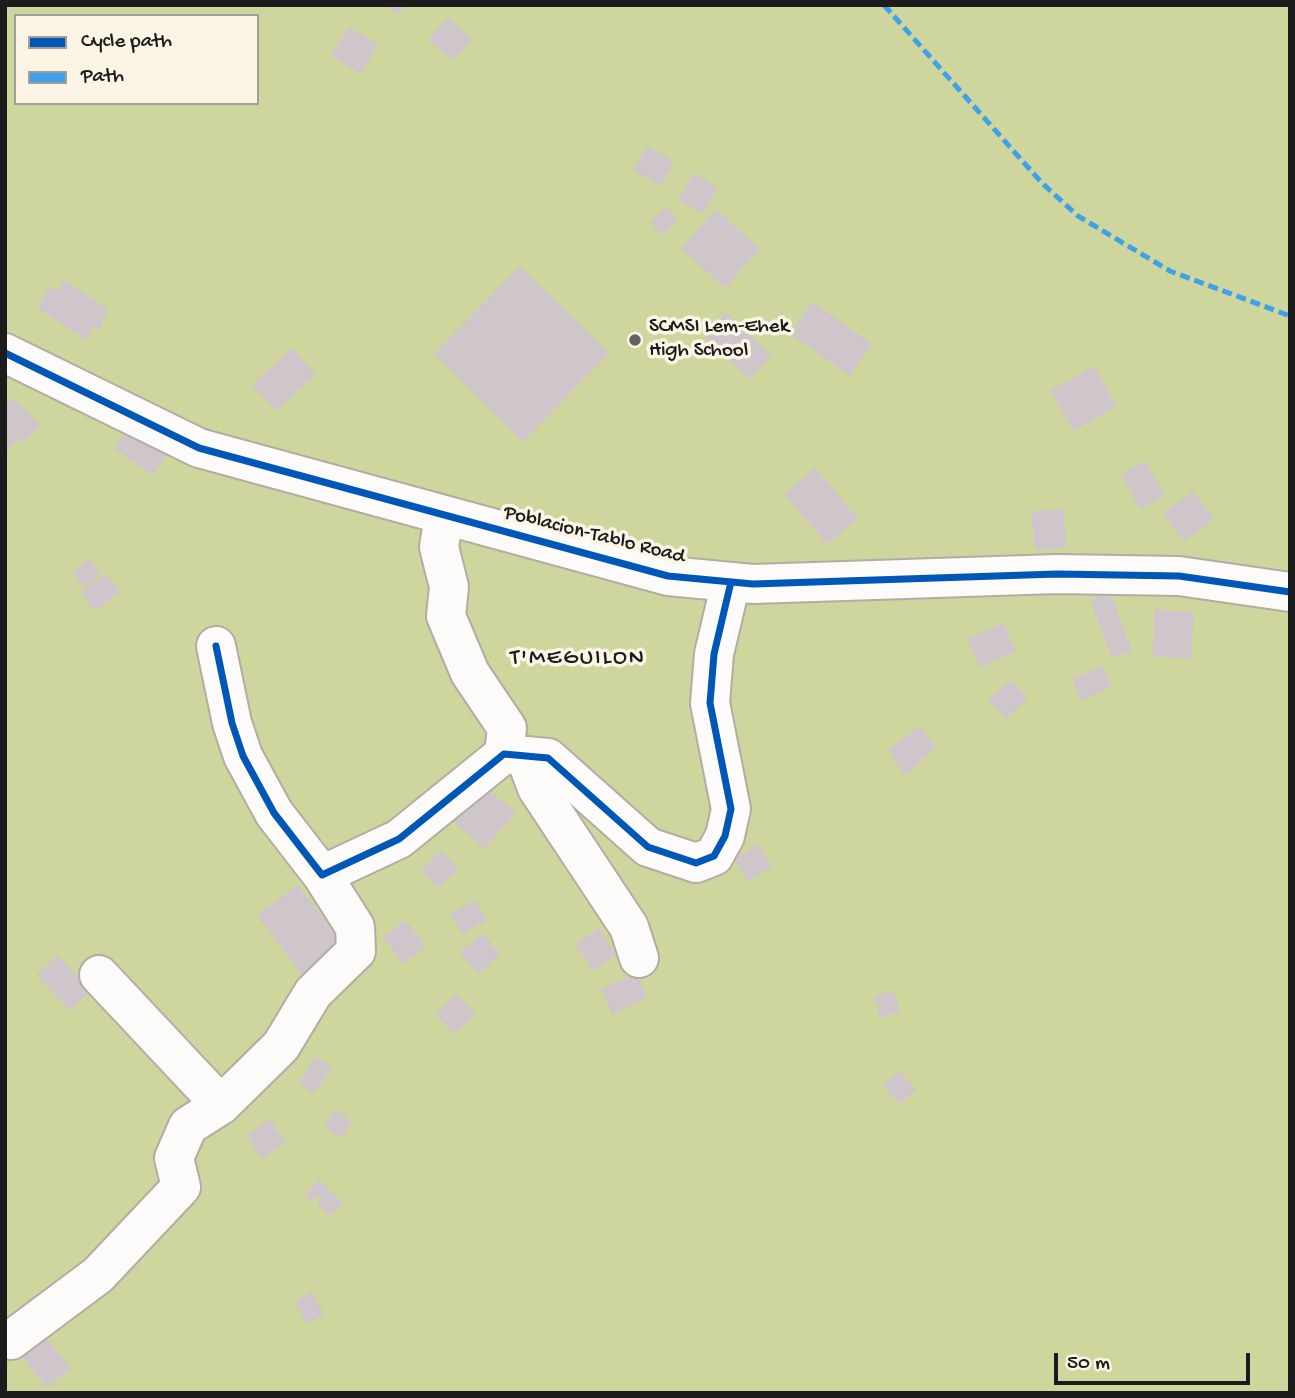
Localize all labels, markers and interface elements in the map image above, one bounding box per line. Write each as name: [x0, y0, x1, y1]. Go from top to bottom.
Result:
legend: [14, 14, 259, 105]
text: Cycle path: [81, 30, 172, 55]
text: Path: [81, 65, 124, 90]
place label: SCMSI Lem-Ehek High School: [649, 315, 789, 365]
marker: SCMSI Lem-Ehek High School: [627, 332, 643, 348]
street label: Poblacion-Tablo Road: [501, 501, 687, 571]
district label: T'MEGUILON: [511, 645, 645, 673]
scale bar: [1057, 1338, 1253, 1382]
text: 50 m: [1067, 1352, 1110, 1377]

